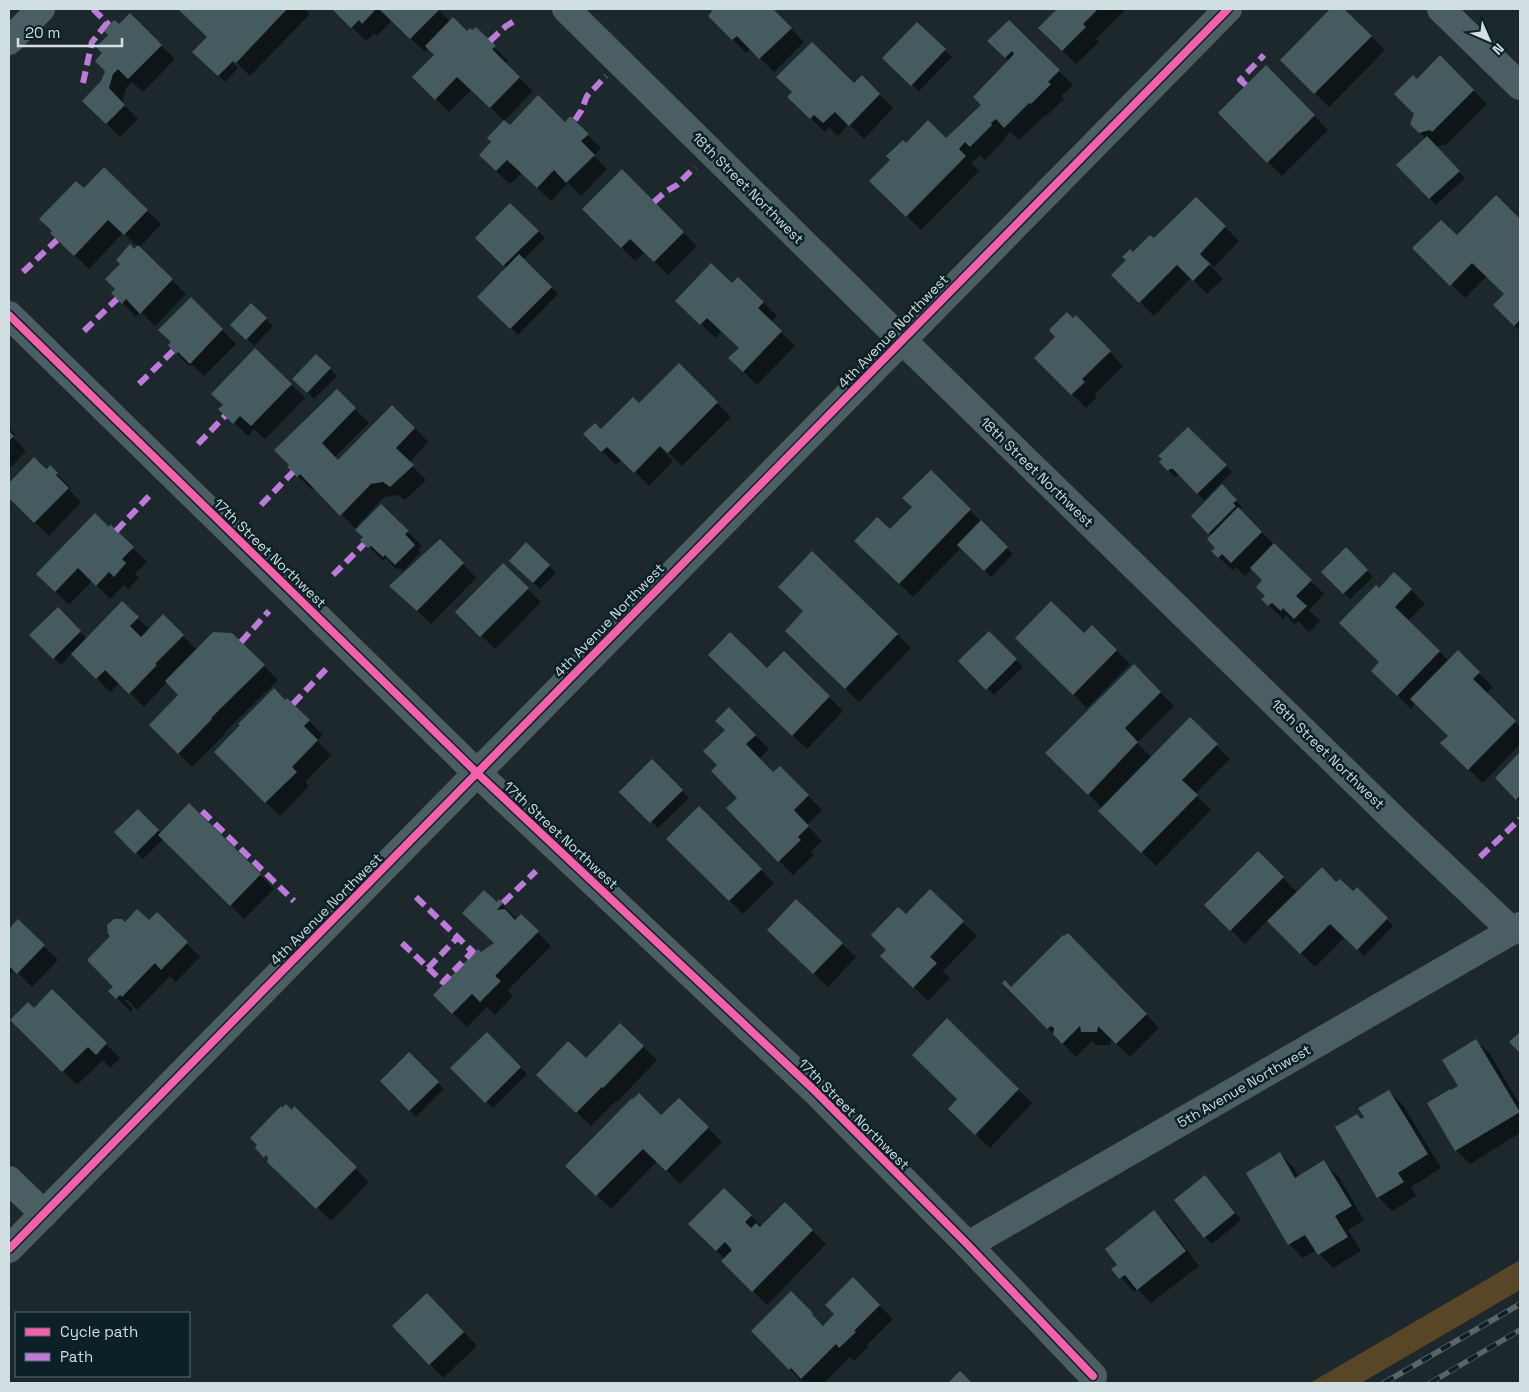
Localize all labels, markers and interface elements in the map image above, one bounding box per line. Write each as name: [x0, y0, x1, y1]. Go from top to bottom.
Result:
scale bar: [18, 15, 121, 47]
north arrow: [1464, 15, 1514, 65]
text: 20 m: [25, 23, 60, 42]
text: N: [1489, 40, 1508, 59]
street label: 18th Street Northwest: [688, 128, 808, 248]
street label: 4th Avenue Northwest: [834, 270, 952, 392]
street label: 18th Street Northwest: [977, 413, 1097, 531]
street label: 17th Street Northwest: [210, 494, 330, 612]
street label: 4th Avenue Northwest: [550, 559, 668, 681]
street label: 18th Street Northwest: [1268, 695, 1388, 813]
street label: 17th Street Northwest: [500, 777, 622, 893]
street label: 4th Avenue Northwest: [266, 849, 386, 969]
street label: 5th Avenue Northwest: [1174, 1040, 1314, 1132]
street label: 17th Street Northwest: [795, 1055, 913, 1173]
legend: [15, 1312, 190, 1377]
text: Cycle path: [60, 1322, 138, 1341]
text: Path: [60, 1347, 93, 1366]

